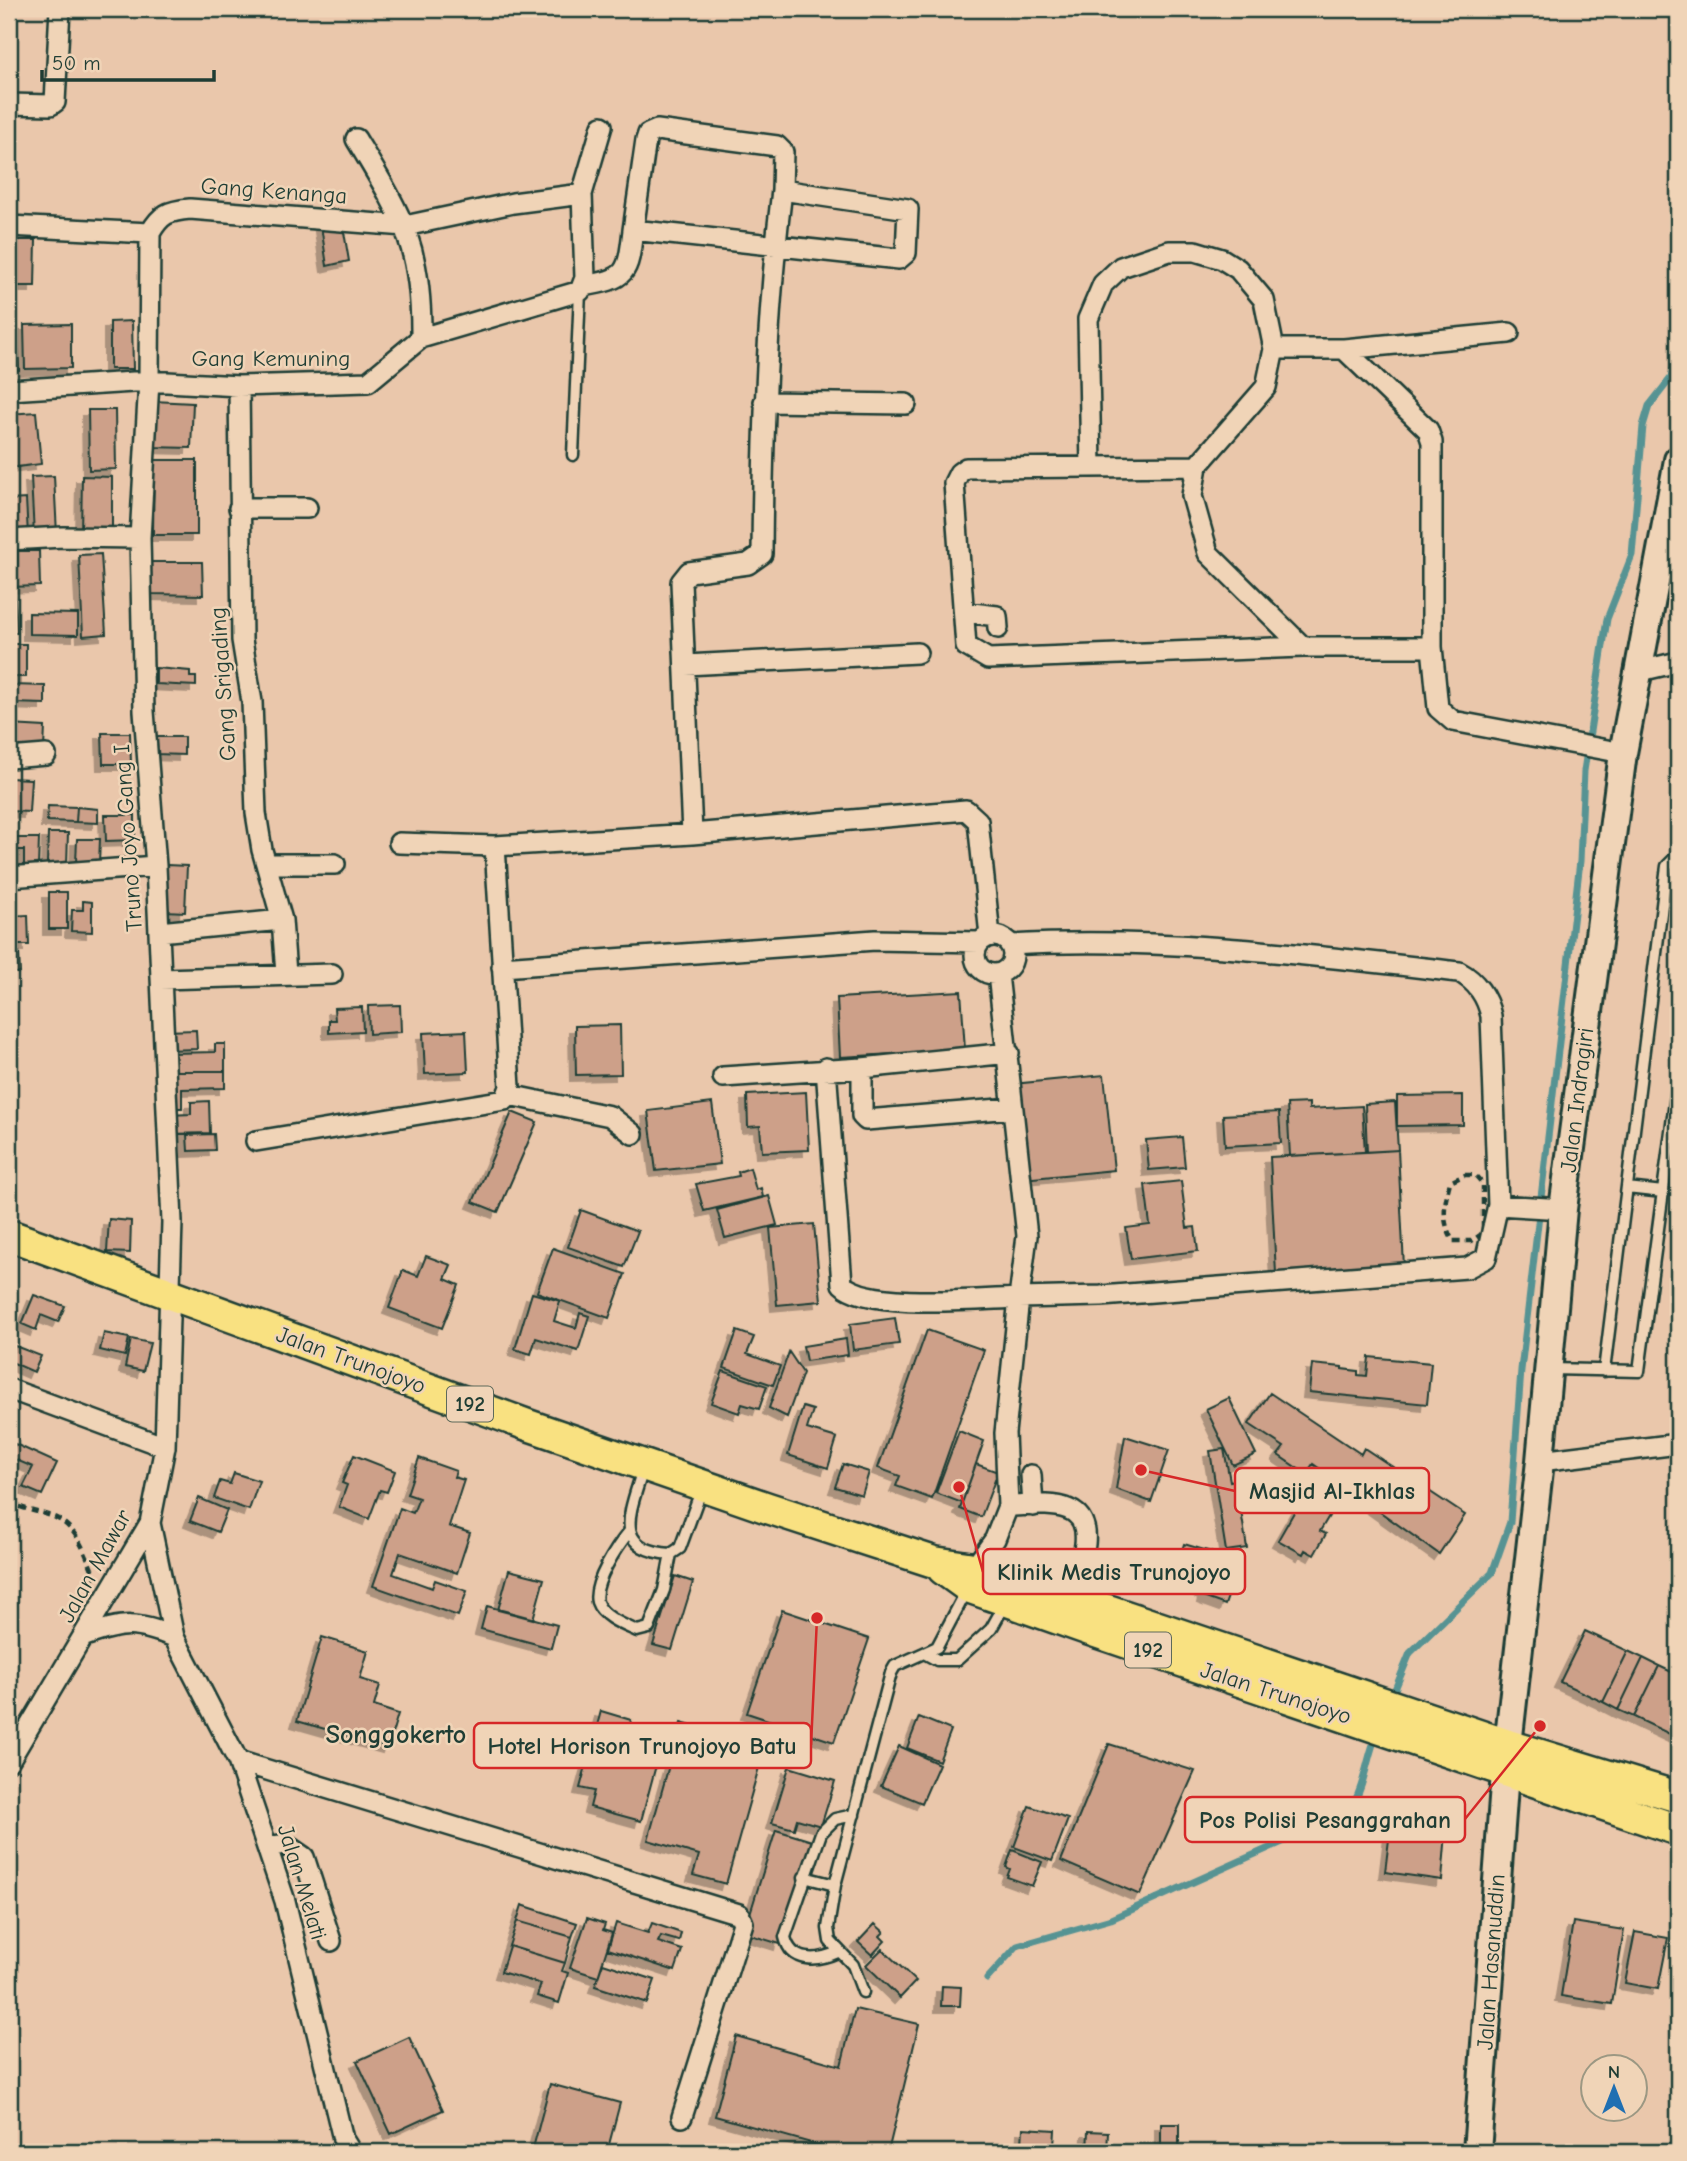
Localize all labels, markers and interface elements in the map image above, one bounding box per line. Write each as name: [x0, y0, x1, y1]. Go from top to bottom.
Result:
scale bar: [42, 38, 214, 82]
text: 50 m: [52, 51, 101, 75]
street label: Gang Kenanga: [200, 172, 348, 210]
street label: Gang Kemuning: [192, 345, 350, 372]
street label: Gang Srigading: [204, 606, 242, 762]
street label: Truno Joyo Gang I: [108, 743, 148, 933]
street label: Jalan Indragiri: [1555, 1026, 1599, 1174]
street label: Jalan Trunojoyo: [273, 1320, 429, 1400]
road number: 192: [447, 1386, 493, 1422]
callout: Masjid Al-Ikhlas: [1235, 1468, 1429, 1513]
text: Masjid Al-Ikhlas: [1249, 1477, 1415, 1505]
street label: Jalan Mawar: [53, 1504, 138, 1627]
callout: Klinik Medis Trunojoyo: [983, 1549, 1245, 1594]
text: Klinik Medis Trunojoyo: [997, 1558, 1231, 1586]
road number: 192: [1125, 1632, 1171, 1668]
street label: Jalan Trunojoyo: [1197, 1656, 1355, 1730]
district label: Songgokerto: [326, 1720, 466, 1750]
callout: Hotel Horison Trunojoyo Batu: [474, 1723, 811, 1768]
text: Hotel Horison Trunojoyo Batu: [487, 1732, 797, 1760]
callout: Pos Polisi Pesanggrahan: [1185, 1797, 1465, 1842]
text: Pos Polisi Pesanggrahan: [1199, 1806, 1451, 1834]
street label: Jalan Melati: [272, 1821, 332, 1943]
street label: Jalan Hasanuddin: [1471, 1873, 1511, 2051]
north arrow: [1578, 2052, 1648, 2122]
text: N: [1608, 2061, 1620, 2083]

